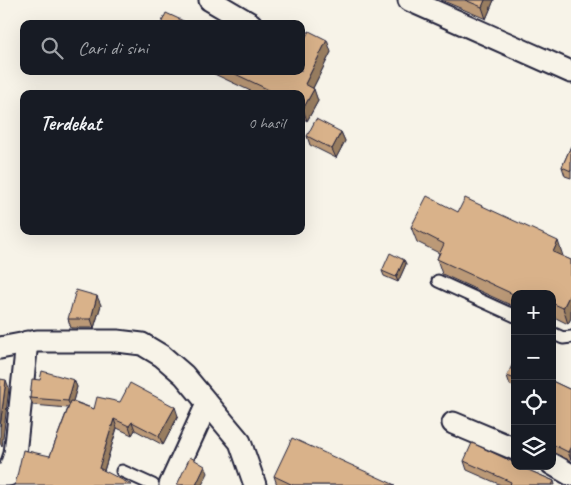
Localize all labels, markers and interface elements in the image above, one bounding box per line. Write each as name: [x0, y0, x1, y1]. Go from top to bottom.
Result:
search box: [20, 20, 305, 75]
icon: search: [38, 34, 66, 62]
text: Cari di sini: [78, 36, 148, 60]
text: Terdekat: [40, 110, 101, 136]
text: 0 hasil: [248, 113, 285, 133]
map controls: [511, 290, 556, 470]
button: +: [511, 290, 556, 335]
button: −: [511, 335, 556, 380]
button: locate: [511, 380, 556, 425]
button: layers: [511, 425, 556, 470]

